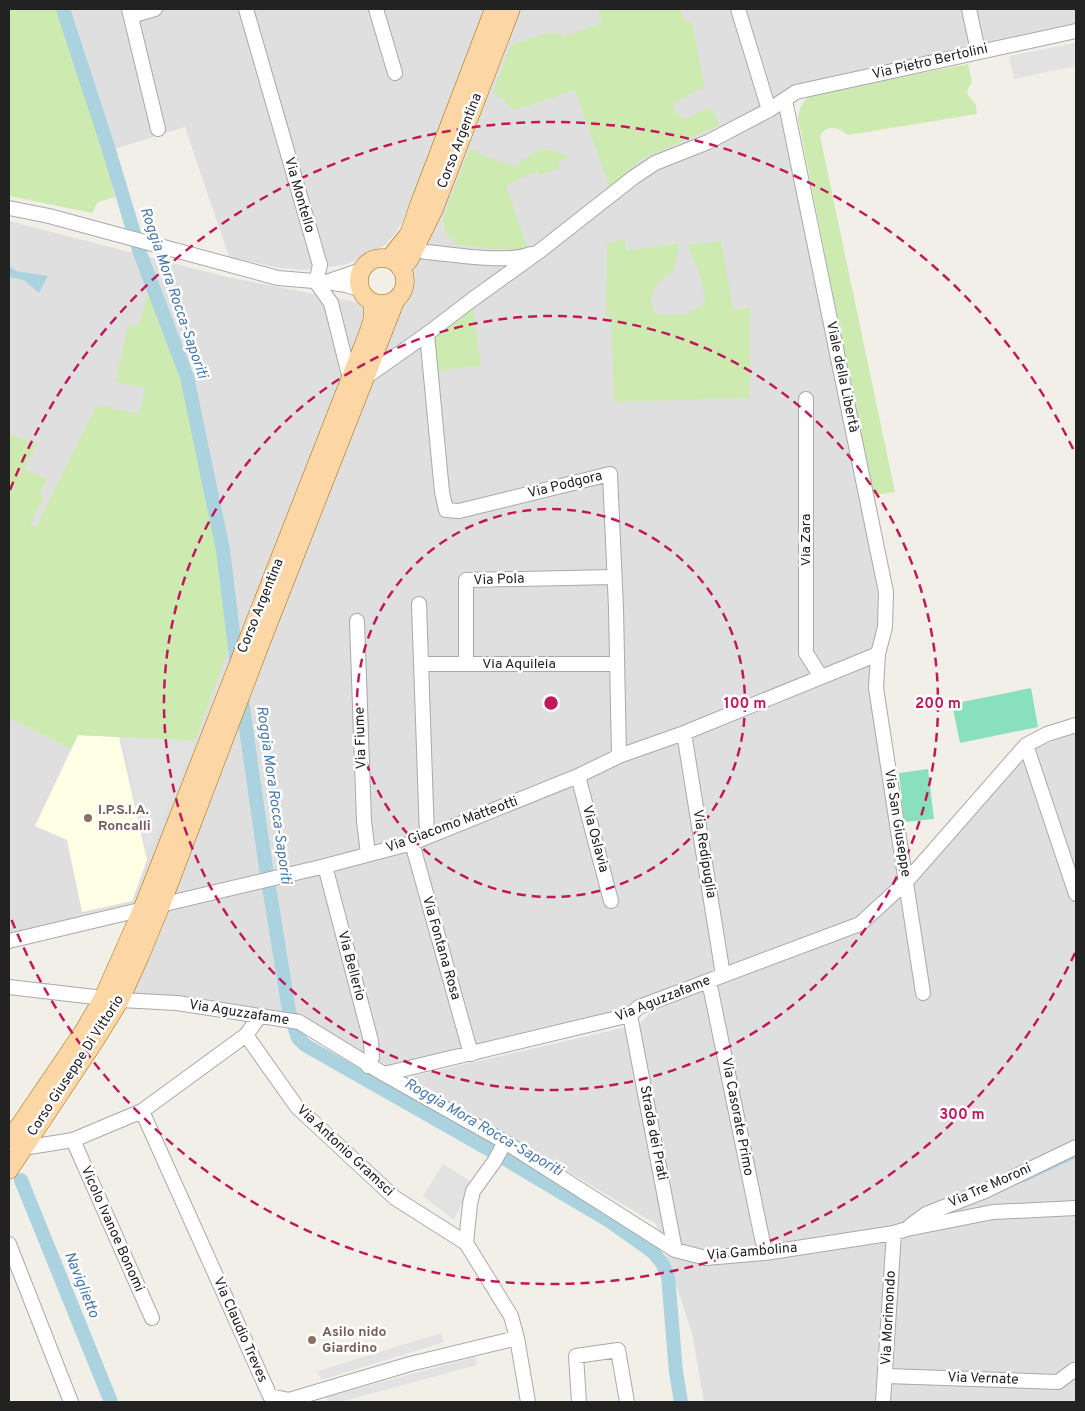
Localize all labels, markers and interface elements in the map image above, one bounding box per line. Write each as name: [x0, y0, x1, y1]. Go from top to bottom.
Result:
street label: Via Pietro Bertolini: [870, 40, 990, 84]
street label: Corso Argentina: [434, 91, 486, 191]
street label: Via Montello: [280, 155, 318, 235]
water label: Roggia Mora Rocca-Saporiti: [135, 205, 212, 382]
street label: Viale della Libertà: [822, 320, 862, 434]
street label: Via Podgora: [526, 468, 604, 502]
street label: Via Zara: [798, 514, 815, 566]
street label: Corso Argentina: [234, 556, 288, 656]
street label: Via Pola: [473, 571, 525, 589]
street label: Via Aquileia: [482, 656, 556, 673]
centre of rings: [542, 694, 560, 712]
text: 100 m: [724, 695, 766, 714]
text: 200 m: [915, 695, 961, 714]
water label: Roggia Mora Rocca-Saporiti: [251, 705, 295, 887]
street label: Via Fiume: [351, 707, 371, 769]
street label: Via San Giuseppe: [880, 768, 914, 878]
street label: Via Giacomo Matteotti: [384, 793, 520, 857]
place label: I.P.S.I.A. Roncalli: [98, 802, 151, 835]
street label: Via Oslavia: [578, 804, 612, 874]
street label: Via Redipuglia: [689, 808, 719, 900]
marker: I.P.S.I.A. Roncalli: [82, 812, 94, 824]
street label: Via Fontana Rosa: [418, 894, 464, 1002]
street label: Via Bellerio: [333, 929, 369, 1003]
street label: Via Aguzzafame: [613, 972, 713, 1026]
street label: Corso Giuseppe Di Vittorio: [24, 992, 128, 1140]
street label: Via Aguzzafame: [188, 997, 290, 1029]
street label: Via Casorate Primo: [717, 1057, 757, 1178]
water label: Roggia Mora Rocca-Saporiti: [400, 1075, 567, 1182]
street label: Strada dei Prati: [635, 1084, 671, 1182]
street label: Via Antonio Gramsci: [293, 1102, 397, 1200]
text: 300 m: [939, 1106, 985, 1125]
street label: Via Tre Moroni: [946, 1160, 1034, 1212]
street label: Vicolo Ivanoe Bonomi: [77, 1163, 147, 1295]
street label: Via Gambolina: [706, 1240, 798, 1264]
water label: Naviglietto: [59, 1249, 103, 1321]
street label: Via Morimondo: [878, 1270, 900, 1366]
street label: Via Claudio Treves: [209, 1275, 271, 1385]
place label: Asilo nido Giardino: [322, 1324, 387, 1357]
marker: Asilo nido Giardino: [306, 1334, 318, 1346]
street label: Via Vernate: [947, 1369, 1019, 1389]

